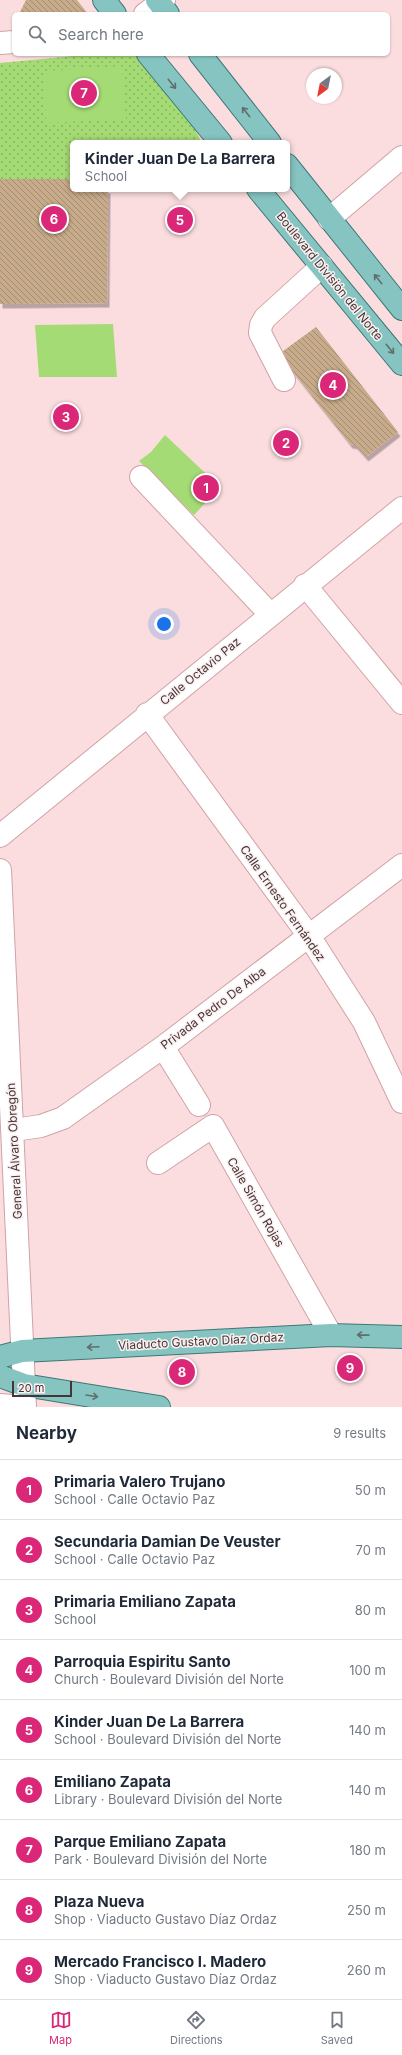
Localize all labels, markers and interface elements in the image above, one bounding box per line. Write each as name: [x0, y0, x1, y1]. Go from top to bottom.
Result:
search box: [12, 12, 390, 56]
icon: search: [26, 23, 48, 45]
text: Search here: [58, 25, 144, 44]
north arrow: [306, 68, 342, 104]
pin: 7: [71, 78, 97, 108]
one-way arrow: [168, 79, 177, 90]
one-way arrow: [241, 107, 250, 118]
popup: [70, 140, 290, 192]
text: Kinder Juan De La Barrera: [85, 149, 275, 168]
text: School: [85, 168, 127, 184]
pin: 6: [41, 204, 67, 234]
pin: 5: [167, 205, 193, 235]
street label: Boulevard División del Norte: [274, 209, 386, 343]
one-way arrow: [373, 273, 382, 284]
one-way arrow: [385, 343, 394, 354]
pin: 4: [320, 370, 346, 400]
pin: 3: [53, 402, 79, 432]
pin: 2: [273, 428, 299, 458]
pin: 1: [193, 473, 219, 503]
your location: [154, 614, 174, 634]
street label: Calle Octavio Paz: [157, 634, 243, 708]
street label: Calle Ernesto Fernández: [237, 842, 329, 964]
street label: Privada Pedro De Alba: [158, 964, 268, 1052]
street label: General Álvaro Obregón: [3, 1082, 25, 1220]
street label: Calle Simón Rojas: [224, 1154, 288, 1250]
street label: Viaducto Gustavo Díaz Ordaz: [118, 1329, 284, 1353]
one-way arrow: [357, 1332, 370, 1339]
one-way arrow: [87, 1343, 100, 1350]
pin: 9: [337, 1353, 363, 1383]
pin: 8: [169, 1357, 195, 1387]
scale bar: [12, 1379, 72, 1398]
text: 20 m: [18, 1381, 44, 1395]
one-way arrow: [86, 1392, 99, 1400]
text: Nearby: [16, 1423, 77, 1443]
text: 9 results: [333, 1425, 386, 1441]
text: Primaria Valero Trujano: [54, 1472, 225, 1491]
text: 1: [26, 1482, 32, 1498]
text: 50 m: [355, 1482, 386, 1498]
text: School · Calle Octavio Paz: [54, 1491, 215, 1507]
text: Secundaria Damian De Veuster: [54, 1532, 281, 1551]
text: 2: [25, 1542, 33, 1558]
text: 70 m: [356, 1542, 386, 1558]
text: School · Calle Octavio Paz: [54, 1551, 215, 1567]
text: Primaria Emiliano Zapata: [54, 1592, 236, 1611]
text: 3: [25, 1602, 33, 1618]
text: 80 m: [355, 1602, 386, 1618]
text: School: [54, 1611, 96, 1627]
text: Parroquia Espiritu Santo: [54, 1652, 231, 1671]
text: 4: [25, 1662, 33, 1678]
text: 100 m: [349, 1662, 386, 1678]
text: Church · Boulevard División del Norte: [54, 1671, 284, 1687]
text: Kinder Juan De La Barrera: [54, 1712, 244, 1731]
text: 5: [25, 1722, 33, 1738]
text: 140 m: [349, 1722, 386, 1738]
text: School · Boulevard División del Norte: [54, 1731, 281, 1747]
text: Emiliano Zapata: [54, 1772, 171, 1791]
text: 6: [25, 1782, 33, 1798]
text: 140 m: [349, 1782, 386, 1798]
text: Library · Boulevard División del Norte: [54, 1791, 282, 1807]
text: Parque Emiliano Zapata: [54, 1832, 226, 1851]
text: 7: [25, 1842, 33, 1858]
text: 180 m: [349, 1842, 386, 1858]
text: Park · Boulevard División del Norte: [54, 1851, 267, 1867]
text: Plaza Nueva: [54, 1892, 144, 1911]
text: 8: [25, 1902, 33, 1918]
text: 250 m: [347, 1902, 386, 1918]
text: Shop · Viaducto Gustavo Díaz Ordaz: [54, 1911, 277, 1927]
text: Mercado Francisco I. Madero: [54, 1952, 266, 1971]
text: 9: [25, 1962, 33, 1978]
text: 260 m: [347, 1962, 386, 1978]
text: Shop · Viaducto Gustavo Díaz Ordaz: [54, 1971, 277, 1987]
tab: Map: [49, 2009, 72, 2047]
tab: Directions: [170, 2009, 223, 2047]
tab: Saved: [321, 2009, 353, 2047]

